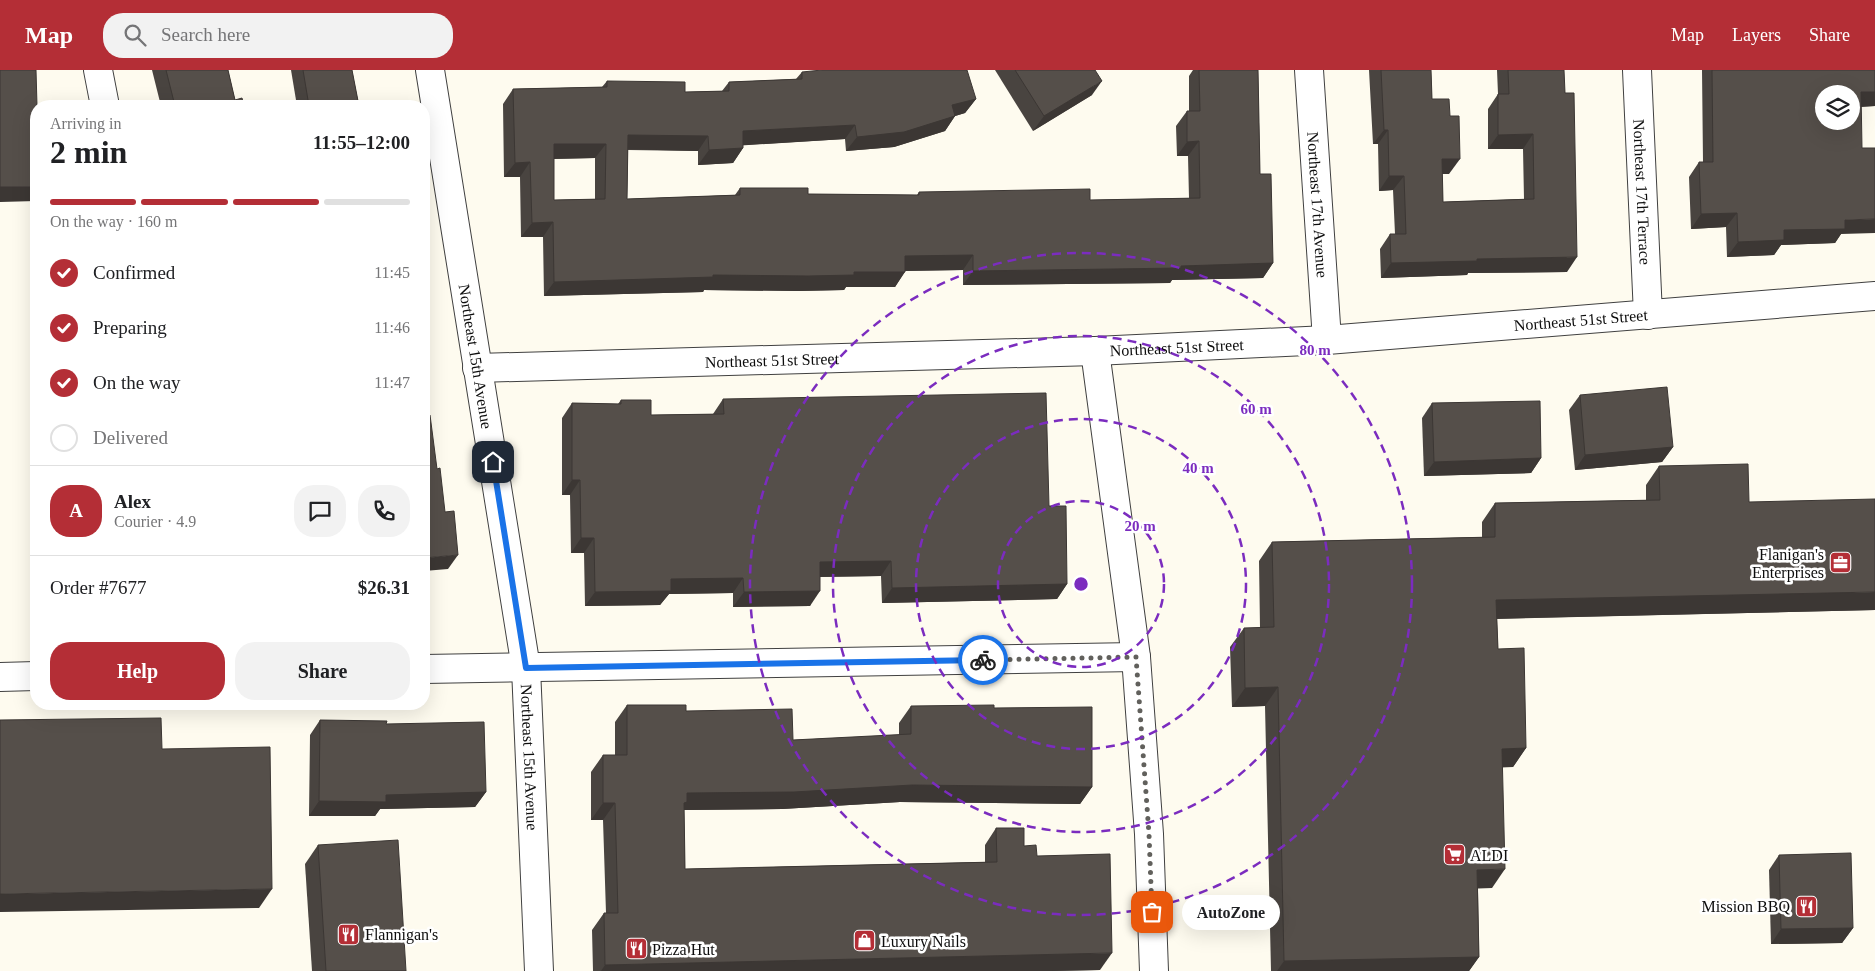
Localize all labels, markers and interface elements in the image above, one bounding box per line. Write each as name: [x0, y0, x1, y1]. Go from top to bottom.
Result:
search box: [103, 13, 453, 58]
icon: search: [121, 21, 149, 49]
text: Map: [25, 22, 73, 48]
text: Search here: [161, 24, 250, 45]
text: Map: [1671, 25, 1704, 45]
text: Layers: [1732, 25, 1781, 45]
text: Share: [1809, 25, 1850, 45]
map controls: [1815, 85, 1860, 130]
button: layers: [1815, 85, 1860, 130]
text: Arriving in: [50, 115, 122, 132]
street label: Northeast 17th Terrace: [1630, 119, 1654, 265]
street label: Northeast 17th Avenue: [1304, 131, 1331, 278]
text: 11:55–12:00: [313, 132, 410, 153]
text: 2 min: [50, 134, 127, 170]
text: On the way · 160 m: [50, 213, 178, 230]
icon: check: [50, 259, 78, 287]
text: Confirmed: [93, 262, 175, 283]
text: 11:45: [374, 264, 410, 281]
street label: Northeast 15th Avenue: [455, 283, 495, 430]
street label: Northeast 51st Street: [1513, 306, 1649, 334]
icon: check: [50, 314, 78, 342]
text: Preparing: [93, 317, 167, 338]
text: 11:46: [374, 319, 410, 336]
street label: Northeast 51st Street: [1109, 336, 1245, 359]
text: 80 m: [1299, 342, 1331, 358]
street label: Northeast 51st Street: [705, 350, 840, 371]
icon: check: [50, 369, 78, 397]
text: On the way: [93, 372, 181, 393]
text: 11:47: [374, 374, 410, 391]
text: 60 m: [1240, 401, 1272, 417]
text: Delivered: [93, 427, 168, 448]
pin: [472, 441, 514, 483]
icon: home: [479, 448, 507, 476]
text: 40 m: [1182, 460, 1214, 476]
button: chat: [294, 485, 346, 537]
button: phone: [358, 485, 410, 537]
text: Alex: [114, 491, 151, 512]
text: A: [69, 500, 83, 521]
text: Courier · 4.9: [114, 513, 196, 530]
text: 20 m: [1124, 518, 1156, 534]
place label: Flanigan's Enterprises: [1752, 546, 1824, 582]
office icon: Flanigan's Enterprises: [1828, 551, 1852, 575]
centre of rings: [1072, 575, 1090, 593]
text: Order #7677: [50, 577, 147, 598]
text: $26.31: [358, 577, 410, 598]
courier: [958, 635, 1008, 685]
button: Help: [50, 642, 225, 700]
button: Share: [235, 642, 410, 700]
icon: bike: [969, 646, 997, 674]
street label: Northeast 15th Avenue: [518, 684, 541, 831]
supermarket icon: ALDI: [1442, 843, 1466, 867]
place label: ALDI: [1470, 847, 1508, 864]
pin: [1131, 891, 1173, 933]
callout: AutoZone: [1182, 894, 1280, 930]
restaurant icon: Mission BBQ: [1794, 894, 1818, 918]
icon: bag: [1138, 898, 1166, 926]
place label: Mission BBQ: [1702, 898, 1790, 915]
text: AutoZone: [1197, 904, 1265, 921]
restaurant icon: Flannigan's: [337, 922, 361, 946]
place label: Flannigan's: [365, 926, 438, 944]
shop icon: Luxury Nails: [853, 929, 877, 953]
place label: Luxury Nails: [881, 933, 966, 951]
restaurant icon: Pizza Hut: [624, 937, 648, 961]
place label: Pizza Hut: [652, 941, 715, 958]

